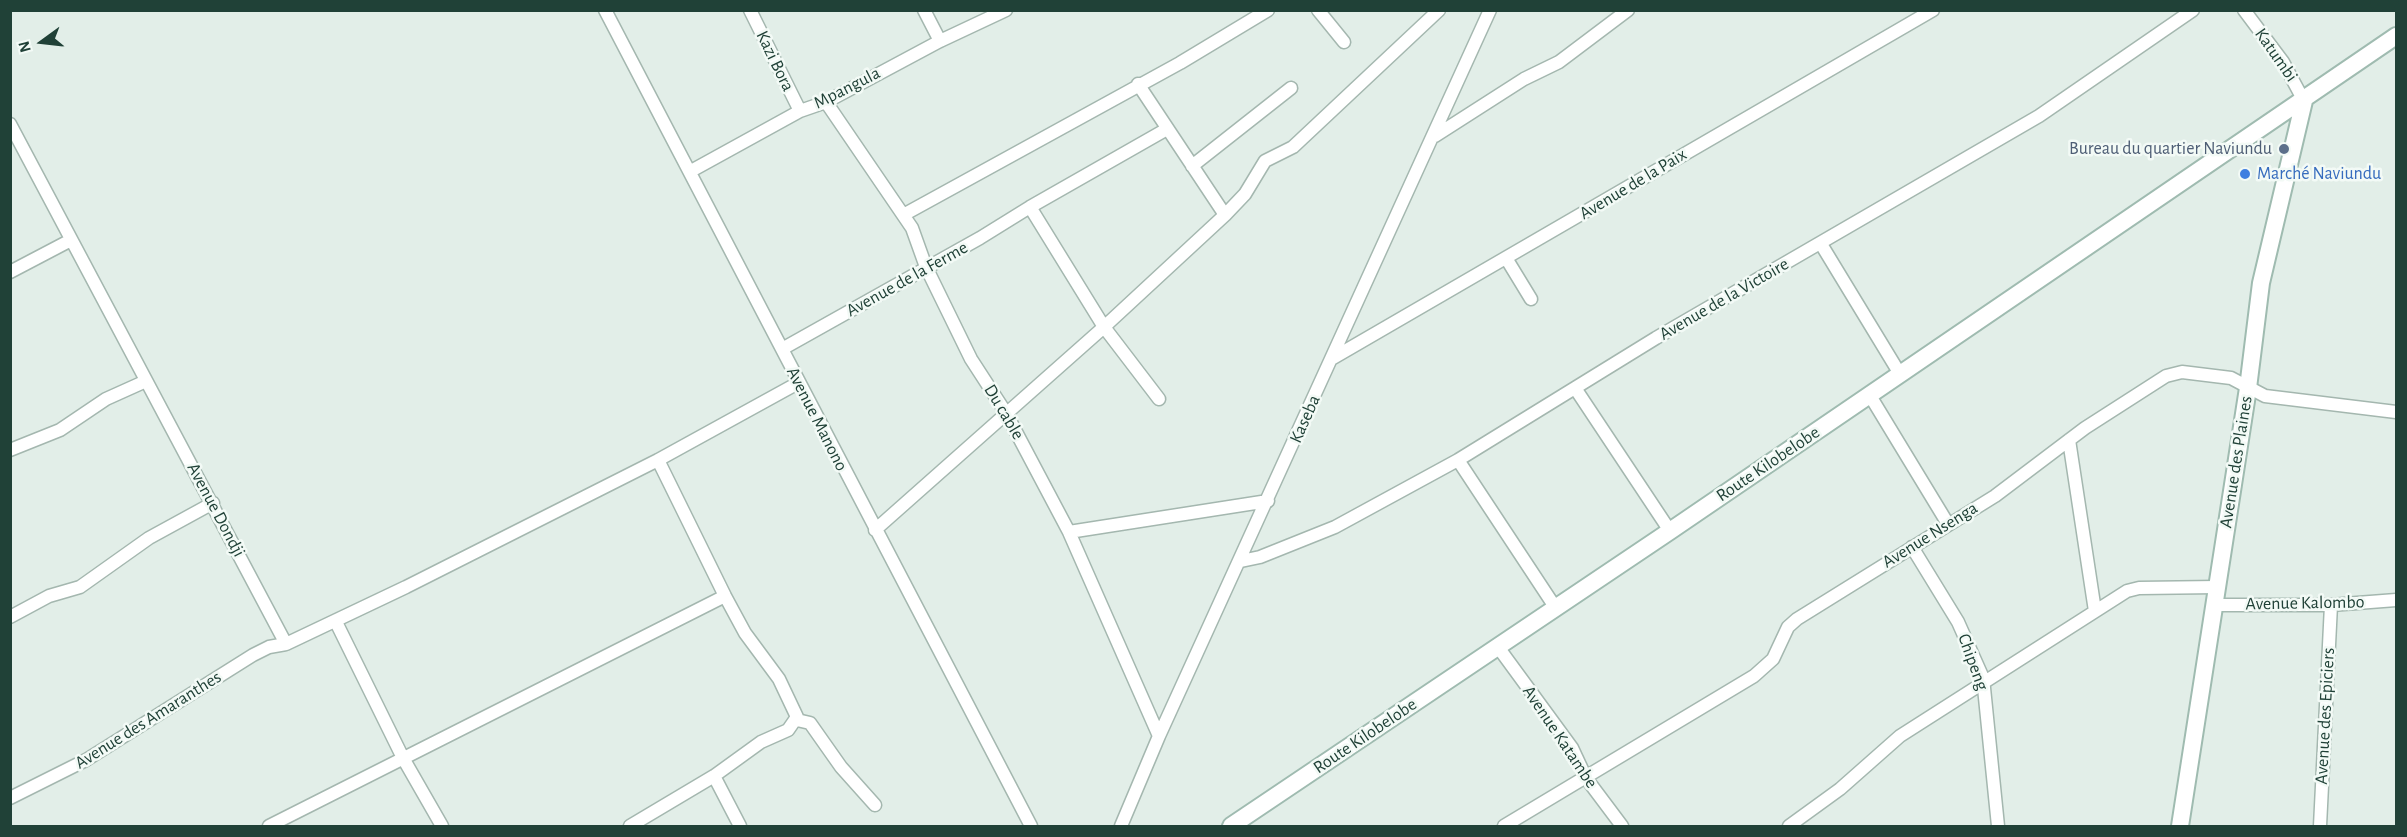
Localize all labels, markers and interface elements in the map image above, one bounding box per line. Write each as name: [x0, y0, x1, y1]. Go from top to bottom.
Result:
north arrow: [12, 12, 72, 72]
street label: Katumbi: [2250, 24, 2302, 86]
street label: Kazi Bora: [751, 27, 799, 95]
text: N: [15, 39, 34, 54]
street label: Mpangula: [810, 62, 884, 114]
place label: Bureau du quartier Naviundu: [2069, 138, 2272, 160]
marker: Bureau du quartier Naviundu: [2277, 142, 2291, 156]
street label: Avenue de la Paix: [1576, 144, 1690, 224]
place label: Marché Naviundu: [2257, 163, 2381, 185]
marker: Marché Naviundu: [2238, 167, 2252, 181]
street label: Avenue de la Ferme: [842, 237, 972, 321]
street label: Avenue de la Victoire: [1655, 253, 1793, 345]
street label: Avenue Manono: [782, 363, 852, 475]
street label: Du cable: [979, 380, 1029, 444]
street label: Kaseba: [1285, 392, 1325, 446]
street label: Avenue des Plaines: [2215, 394, 2257, 530]
street label: Route Kilobelobe: [1712, 421, 1824, 507]
street label: Avenue Dondji: [182, 459, 250, 561]
street label: Avenue Nsenga: [1878, 497, 1982, 573]
street label: Avenue Kalombo: [2245, 591, 2365, 615]
street label: Chipeng: [1953, 631, 1993, 693]
street label: Avenue des Epiciers: [2311, 647, 2339, 785]
street label: Avenue des Amaranthes: [71, 666, 225, 774]
street label: Avenue Katambe: [1518, 682, 1602, 792]
street label: Route Kilobelobe: [1309, 693, 1421, 779]

